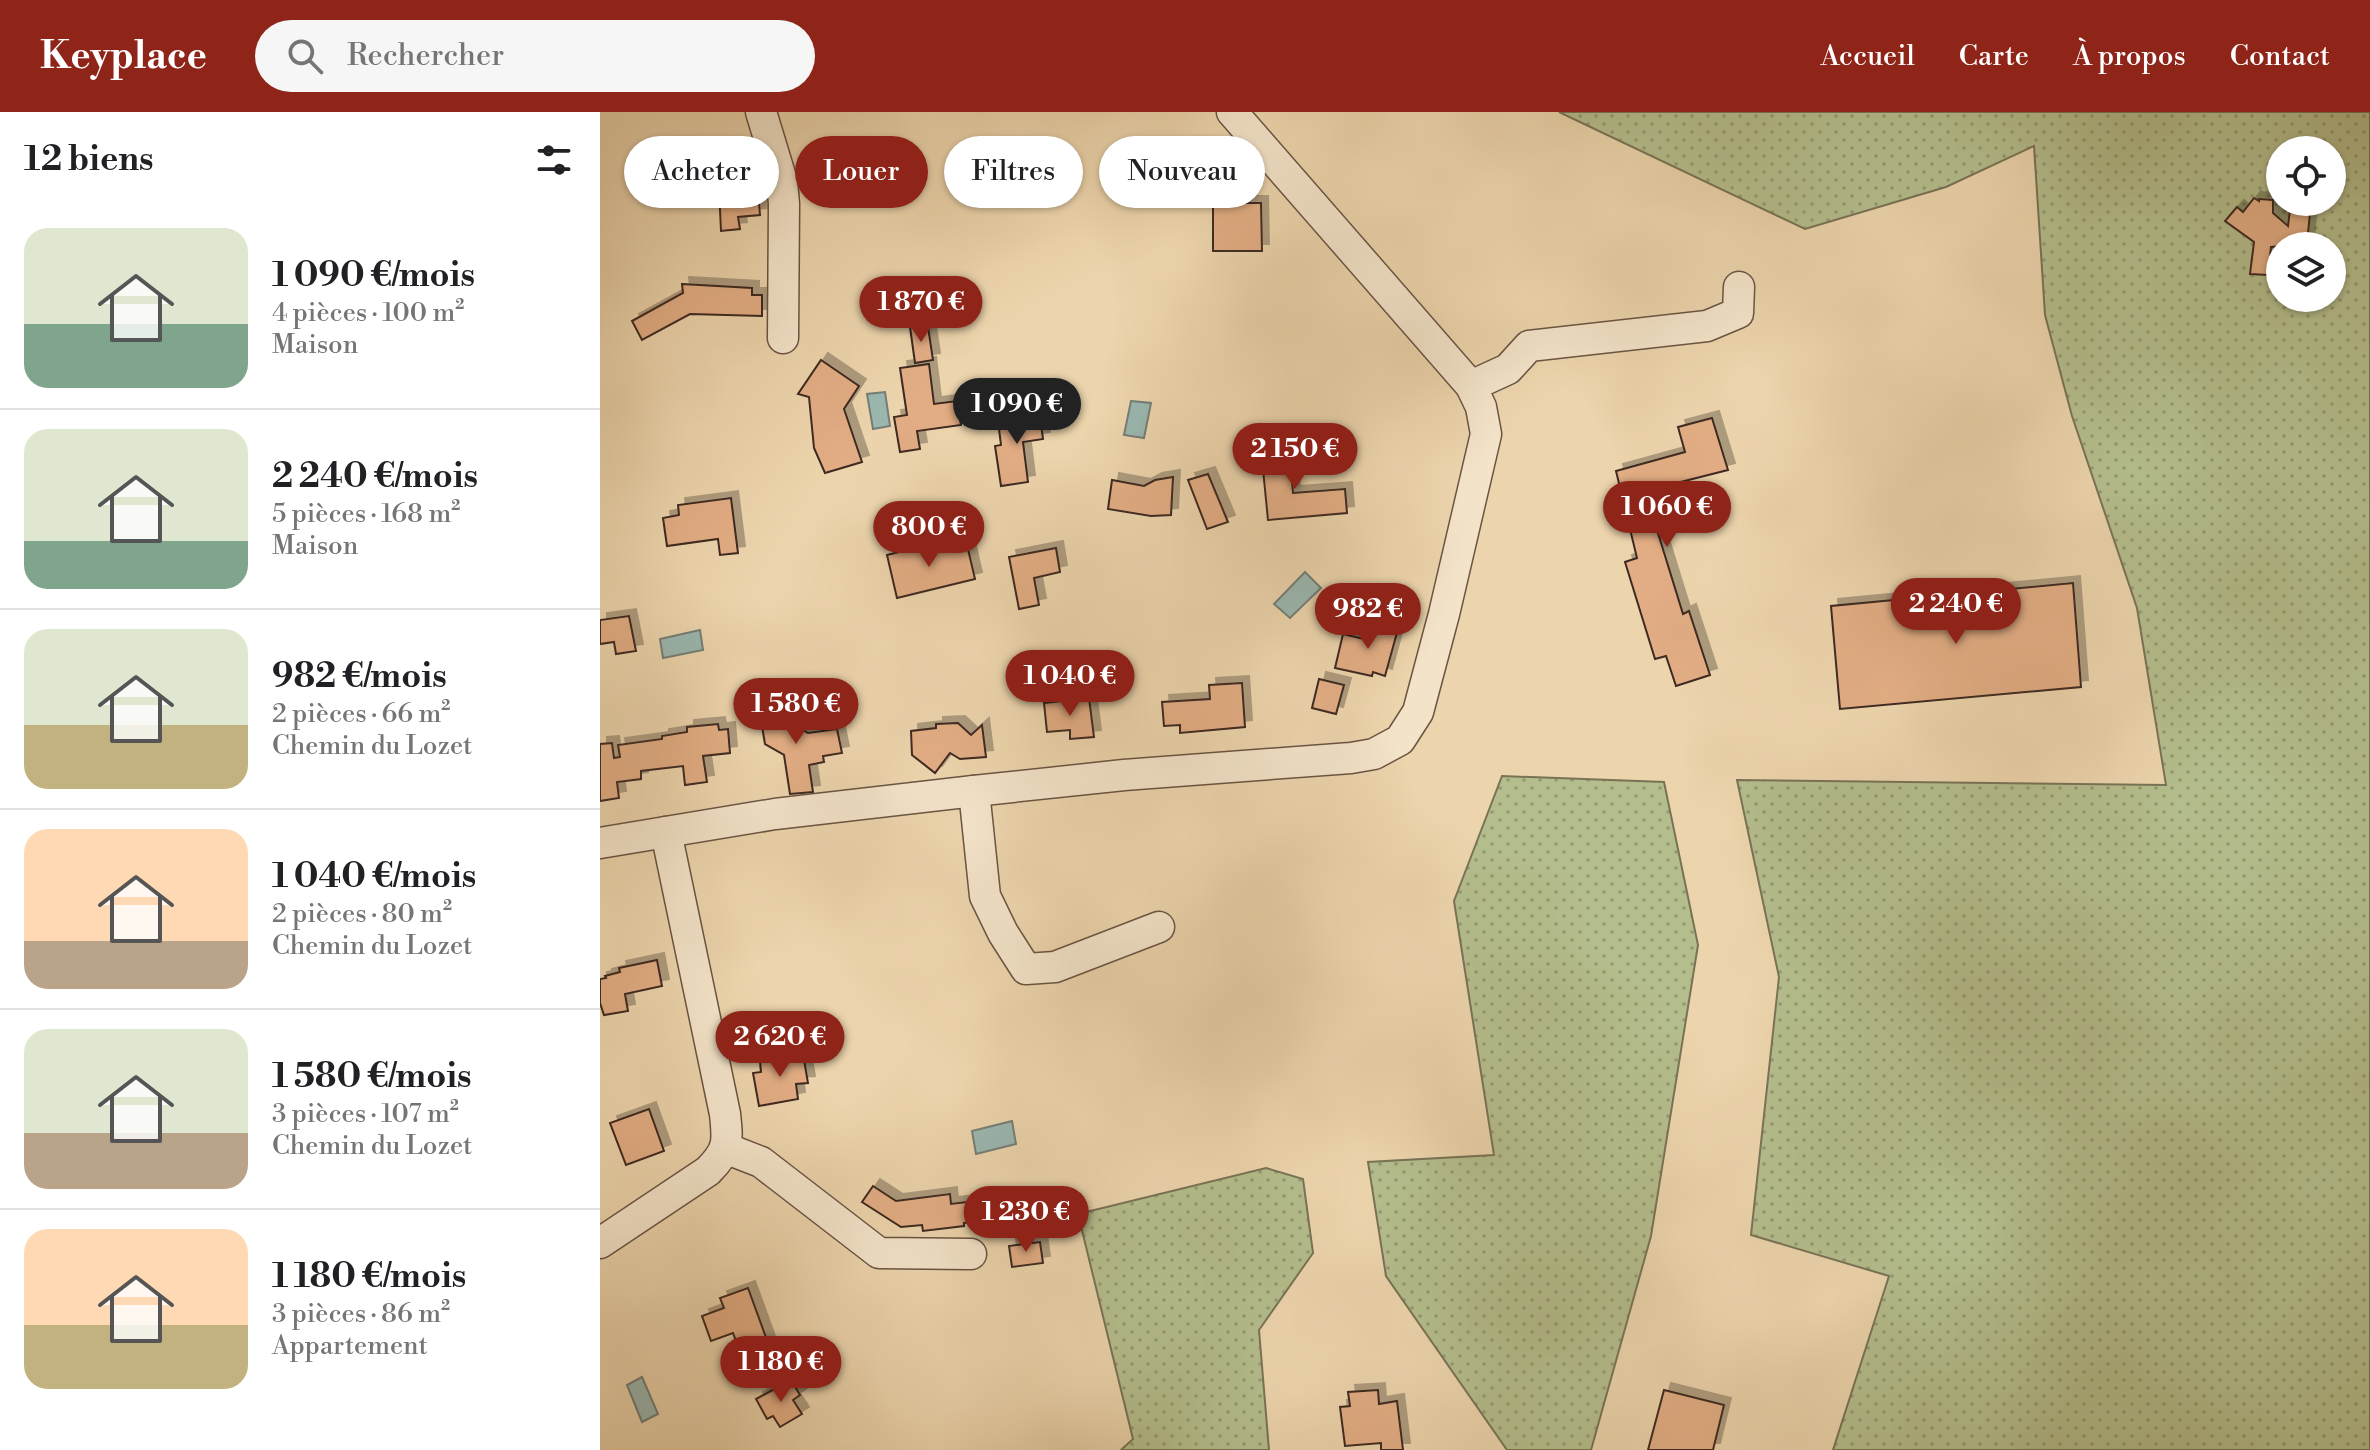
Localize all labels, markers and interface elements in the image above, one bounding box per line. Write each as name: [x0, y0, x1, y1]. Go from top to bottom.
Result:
search box: [255, 20, 815, 92]
text: Keyplace: [40, 33, 207, 80]
icon: search: [283, 34, 327, 78]
text: Rechercher: [347, 37, 504, 75]
text: Accueil: [1820, 39, 1915, 74]
text: Carte: [1959, 39, 2029, 74]
text: À propos: [2073, 39, 2186, 74]
text: Contact: [2230, 39, 2330, 74]
chip: Acheter: [624, 136, 779, 208]
chip: Louer: [795, 136, 928, 208]
chip: Filtres: [944, 136, 1083, 208]
chip: Nouveau: [1099, 136, 1265, 208]
map controls: [2266, 136, 2346, 312]
button: locate: [2266, 136, 2346, 216]
icon: filters: [532, 138, 576, 182]
text: 12 biens: [24, 139, 154, 181]
button: layers: [2266, 232, 2346, 312]
text: 1 090 €/mois: [272, 255, 475, 297]
icon: home: [88, 260, 184, 356]
pin: 1 870 €: [847, 276, 995, 344]
text: 1 870 €: [877, 286, 965, 318]
text: 4 pièces · 100 m²: [272, 297, 464, 329]
text: Maison: [272, 329, 358, 361]
pin: 1 090 €: [943, 378, 1091, 446]
text: 1 090 €: [971, 388, 1063, 420]
pin: 2 150 €: [1221, 423, 1369, 491]
text: 2 150 €: [1251, 433, 1340, 465]
text: 2 240 €/mois: [272, 456, 478, 498]
icon: home: [88, 461, 184, 557]
pin: 1 060 €: [1593, 481, 1741, 549]
text: 1 060 €: [1621, 491, 1713, 523]
text: 5 pièces · 168 m²: [272, 498, 460, 530]
pin: 800 €: [873, 501, 985, 569]
text: 800 €: [891, 511, 967, 543]
text: Maison: [272, 530, 358, 562]
pin: 2 240 €: [1882, 578, 2030, 646]
pin: 982 €: [1312, 583, 1424, 651]
text: 2 240 €: [1909, 588, 2003, 620]
text: 982 €: [1333, 593, 1403, 625]
pin: 1 040 €: [996, 650, 1144, 718]
text: 982 €/mois: [272, 656, 447, 698]
text: 1 040 €: [1024, 660, 1116, 692]
icon: home: [88, 661, 184, 757]
pin: 1 580 €: [722, 678, 870, 746]
text: 1 580 €: [751, 688, 841, 720]
text: 2 pièces · 66 m²: [272, 698, 450, 730]
text: Chemin du Lozet: [272, 730, 472, 762]
text: 1 040 €/mois: [272, 856, 476, 898]
icon: home: [88, 861, 184, 957]
text: 2 pièces · 80 m²: [272, 898, 452, 930]
text: Chemin du Lozet: [272, 930, 472, 962]
pin: 2 620 €: [706, 1011, 854, 1079]
text: 2 620 €: [733, 1021, 827, 1053]
text: 1 580 €/mois: [272, 1056, 472, 1098]
icon: home: [88, 1061, 184, 1157]
text: 3 pièces · 107 m²: [272, 1098, 459, 1130]
text: Chemin du Lozet: [272, 1130, 472, 1162]
pin: 1 230 €: [952, 1186, 1100, 1254]
text: 1 230 €: [982, 1196, 1070, 1228]
text: 1 180 €/mois: [272, 1256, 466, 1298]
icon: home: [88, 1261, 184, 1357]
text: 3 pièces · 86 m²: [272, 1298, 450, 1330]
text: Appartement: [272, 1330, 428, 1362]
pin: 1 180 €: [707, 1336, 855, 1404]
text: 1 180 €: [738, 1346, 824, 1378]

